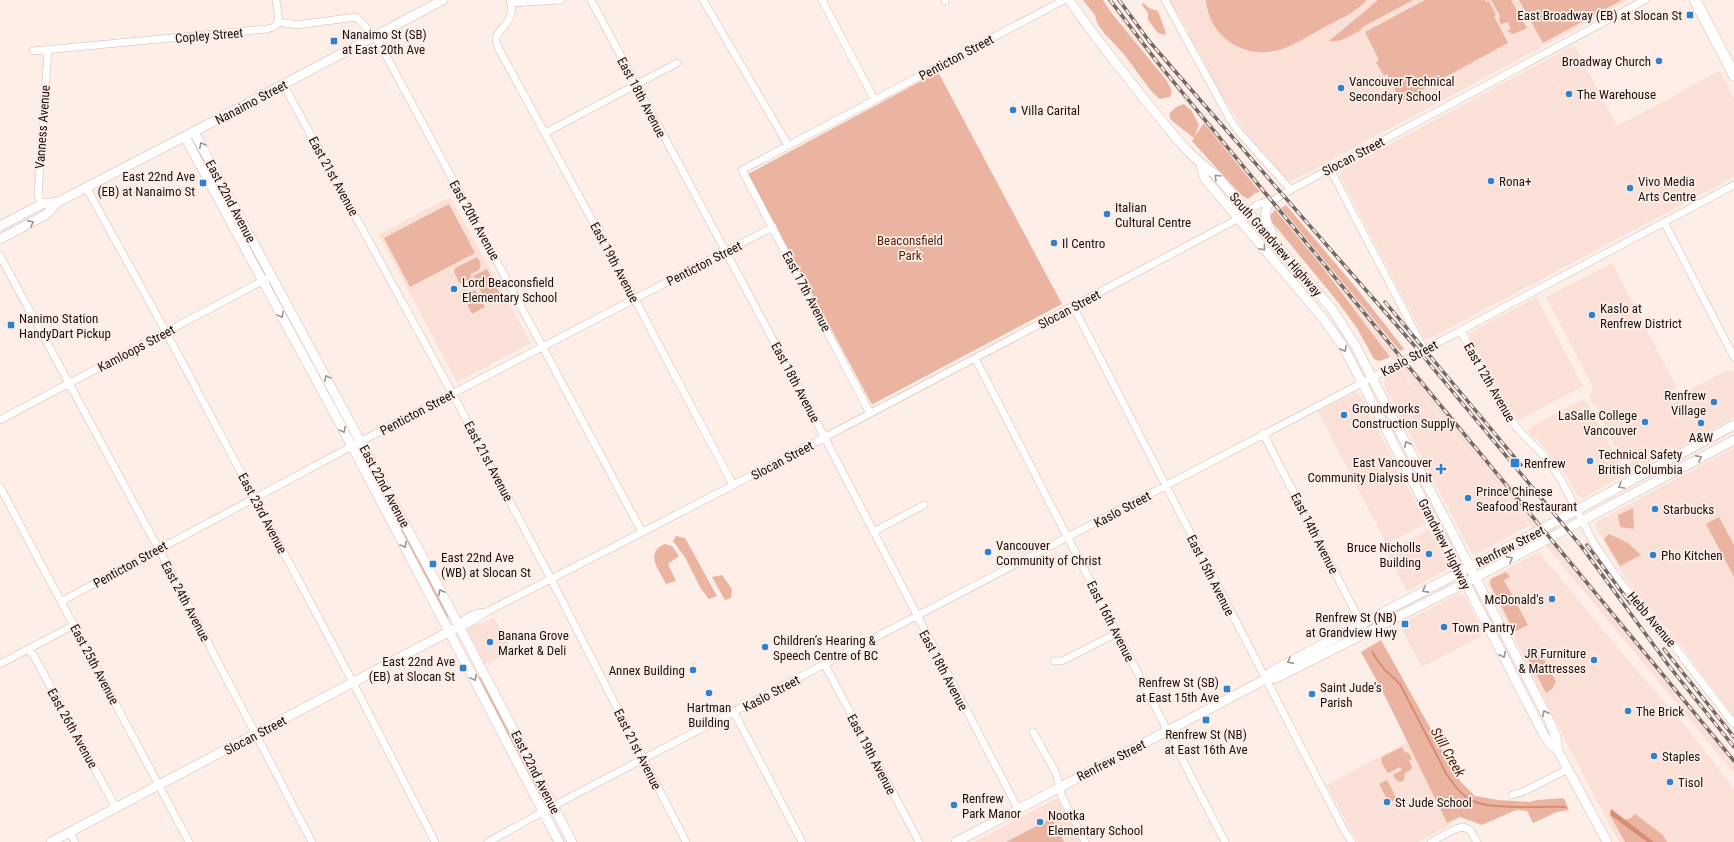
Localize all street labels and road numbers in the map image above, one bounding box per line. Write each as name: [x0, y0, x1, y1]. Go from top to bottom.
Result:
street label: Copley Street: [174, 25, 244, 46]
street label: Penticton Street: [916, 31, 996, 83]
street label: East 18th Avenue: [614, 54, 669, 140]
street label: Nanaimo Street: [213, 77, 290, 128]
street label: Vanness Avenue: [32, 85, 53, 170]
street label: East 21st Avenue: [306, 134, 362, 219]
street label: Slocan Street: [1320, 134, 1387, 179]
street label: East 22nd Avenue: [202, 157, 259, 245]
street label: East 20th Avenue: [446, 178, 503, 263]
street label: South Grandview Highway: [1226, 189, 1325, 300]
street label: East 19th Avenue: [587, 219, 642, 305]
street label: Penticton Street: [664, 238, 744, 289]
street label: East 17th Avenue: [779, 248, 834, 334]
street label: Slocan Street: [1036, 287, 1103, 332]
street label: Kamloops Street: [95, 322, 177, 375]
street label: Kaslo Street: [1378, 337, 1440, 380]
street label: East 18th Avenue: [768, 339, 823, 425]
street label: East 12th Avenue: [1461, 340, 1518, 424]
street label: Penticton Street: [377, 386, 457, 438]
street label: East 21st Avenue: [461, 419, 516, 504]
street label: Slocan Street: [749, 438, 816, 483]
street label: East 22nd Avenue: [356, 442, 413, 530]
street label: East 23rd Avenue: [235, 470, 290, 556]
street label: Kaslo Street: [1091, 488, 1153, 531]
street label: East 14th Avenue: [1288, 490, 1341, 576]
street label: Grandview Highway: [1415, 496, 1474, 593]
street label: Renfrew Street: [1473, 523, 1547, 570]
street label: East 15th Avenue: [1184, 532, 1237, 618]
street label: Penticton Street: [91, 538, 170, 591]
street label: East 24th Avenue: [158, 558, 213, 644]
street label: East 16th Avenue: [1084, 578, 1137, 664]
street label: Hebb Avenue: [1624, 589, 1679, 650]
street label: East 25th Avenue: [67, 621, 122, 707]
street label: East 18th Avenue: [916, 627, 971, 713]
street label: Kaslo Street: [740, 672, 802, 715]
street label: East 26th Avenue: [44, 686, 101, 771]
street label: East 21st Avenue: [611, 706, 664, 792]
street label: East 19th Avenue: [844, 711, 899, 797]
street label: Slocan Street: [222, 713, 289, 758]
street label: East 22nd Avenue: [508, 728, 563, 816]
street label: Renfrew Street: [1074, 737, 1148, 784]

